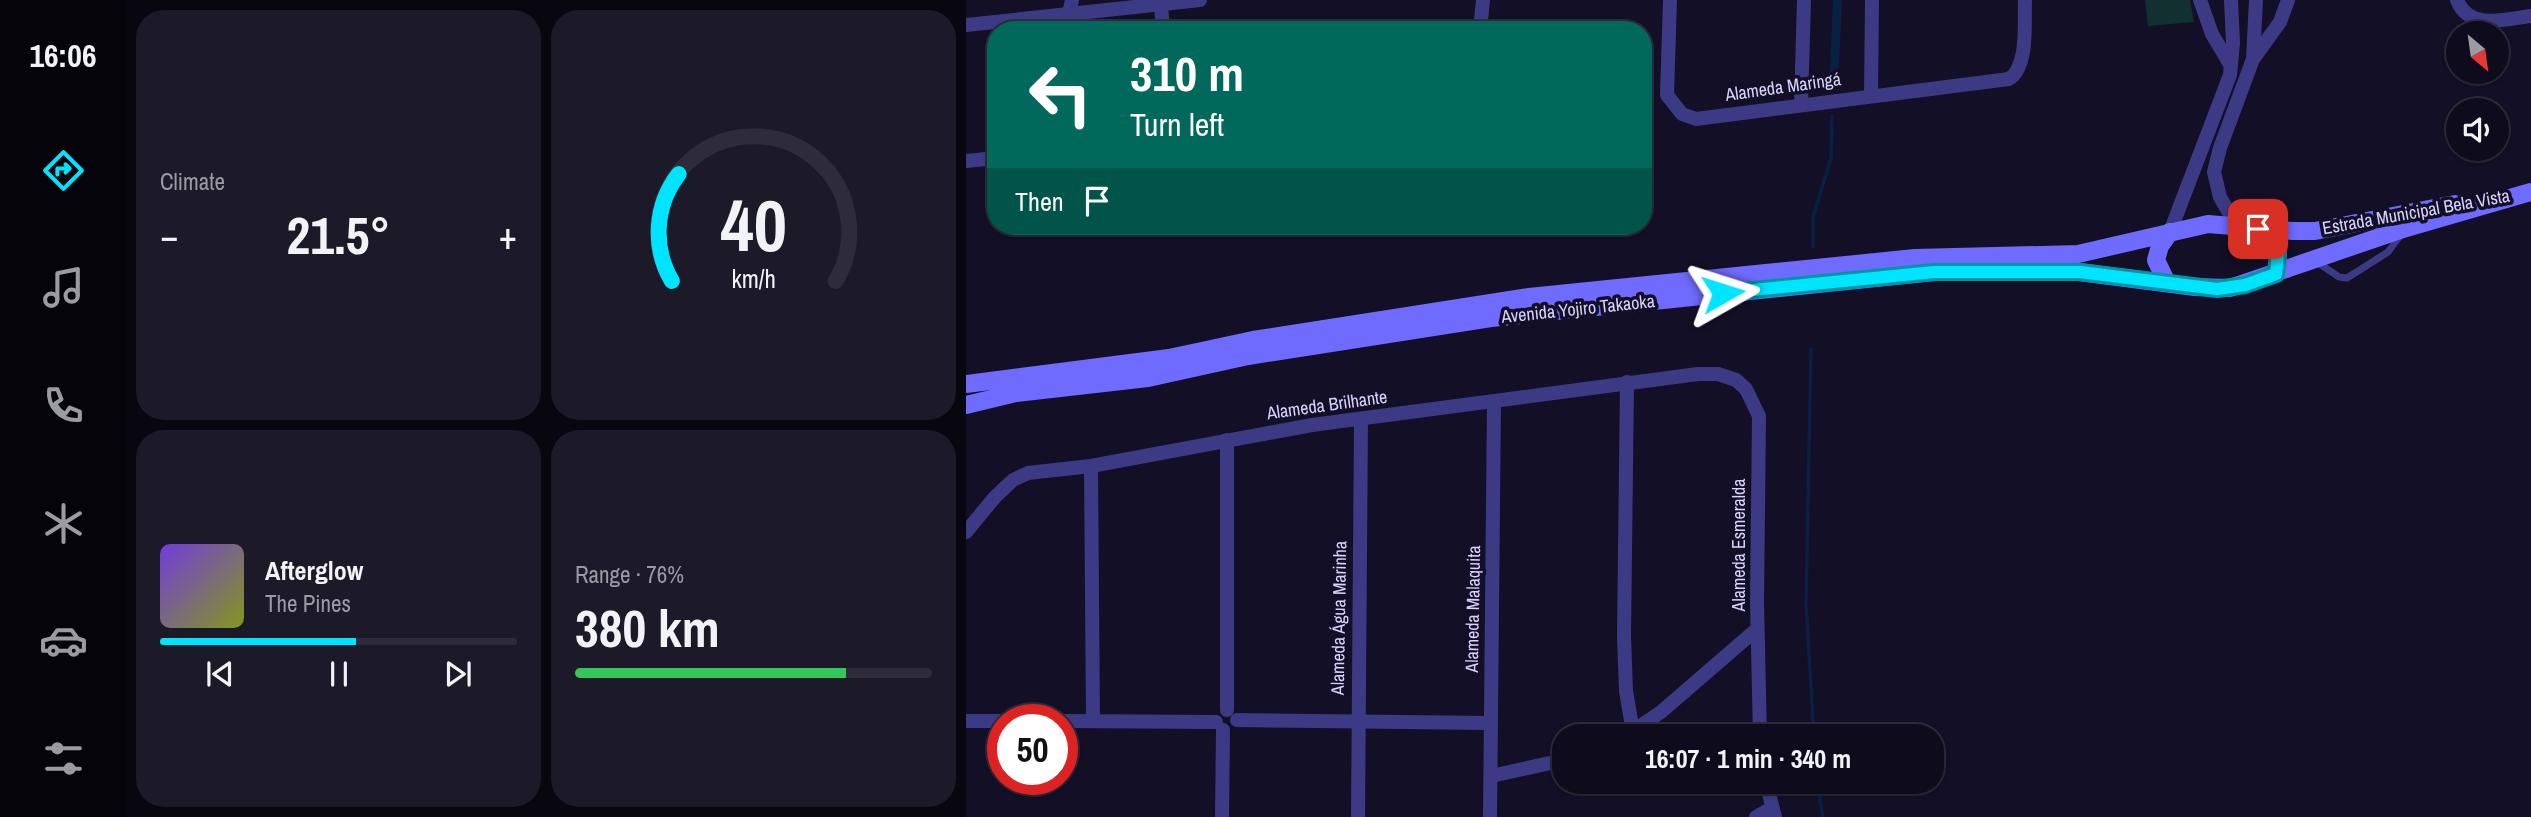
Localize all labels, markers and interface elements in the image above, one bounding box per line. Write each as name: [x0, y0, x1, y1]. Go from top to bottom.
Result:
north arrow: [2446, 21, 2510, 84]
map controls: [2446, 21, 2509, 161]
text: 16:06: [29, 34, 97, 77]
text: 310 m: [1130, 40, 1244, 106]
icon: left: [1015, 49, 1106, 140]
street label: Alameda Maringá: [1723, 66, 1842, 107]
button: sound: [2446, 98, 2509, 161]
text: Turn left: [1130, 103, 1224, 146]
icon: directions: [39, 146, 88, 195]
text: Climate: [160, 166, 225, 197]
text: 40: [720, 176, 787, 274]
icon: arrive: [1078, 182, 1116, 220]
street label: Estrada Municipal Bela Vista: [2320, 183, 2512, 240]
text: Then: [1015, 184, 1064, 219]
pin: [2228, 199, 2288, 259]
text: 21.5°: [287, 200, 390, 270]
text: −: [160, 210, 178, 261]
text: +: [499, 210, 517, 261]
icon: arrive: [2239, 210, 2277, 248]
position arrow: [1686, 256, 1760, 330]
text: km/h: [731, 262, 776, 296]
icon: music: [39, 263, 88, 312]
street label: Avenida Yojiro Takaoka: [1499, 288, 1656, 329]
icon: phone: [39, 381, 88, 430]
street label: Alameda Brilhante: [1264, 384, 1389, 425]
street label: Alameda Esmeralda: [1726, 479, 1751, 612]
icon: climate: [39, 499, 88, 548]
street label: Alameda Água Marinha: [1325, 541, 1352, 696]
street label: Alameda Malaquita: [1459, 545, 1486, 674]
text: Afterglow: [265, 553, 363, 588]
text: Range · 76%: [575, 559, 684, 590]
text: The Pines: [265, 588, 351, 619]
text: 380 km: [575, 593, 720, 663]
icon: car: [39, 616, 88, 665]
icon: previous: [201, 655, 239, 693]
icon: pause: [320, 655, 358, 693]
icon: next: [439, 655, 477, 693]
speed limit sign: 50: [987, 704, 1078, 795]
icon: filters: [39, 734, 88, 783]
text: 16:07 · 1 min · 340 m: [1645, 741, 1851, 776]

